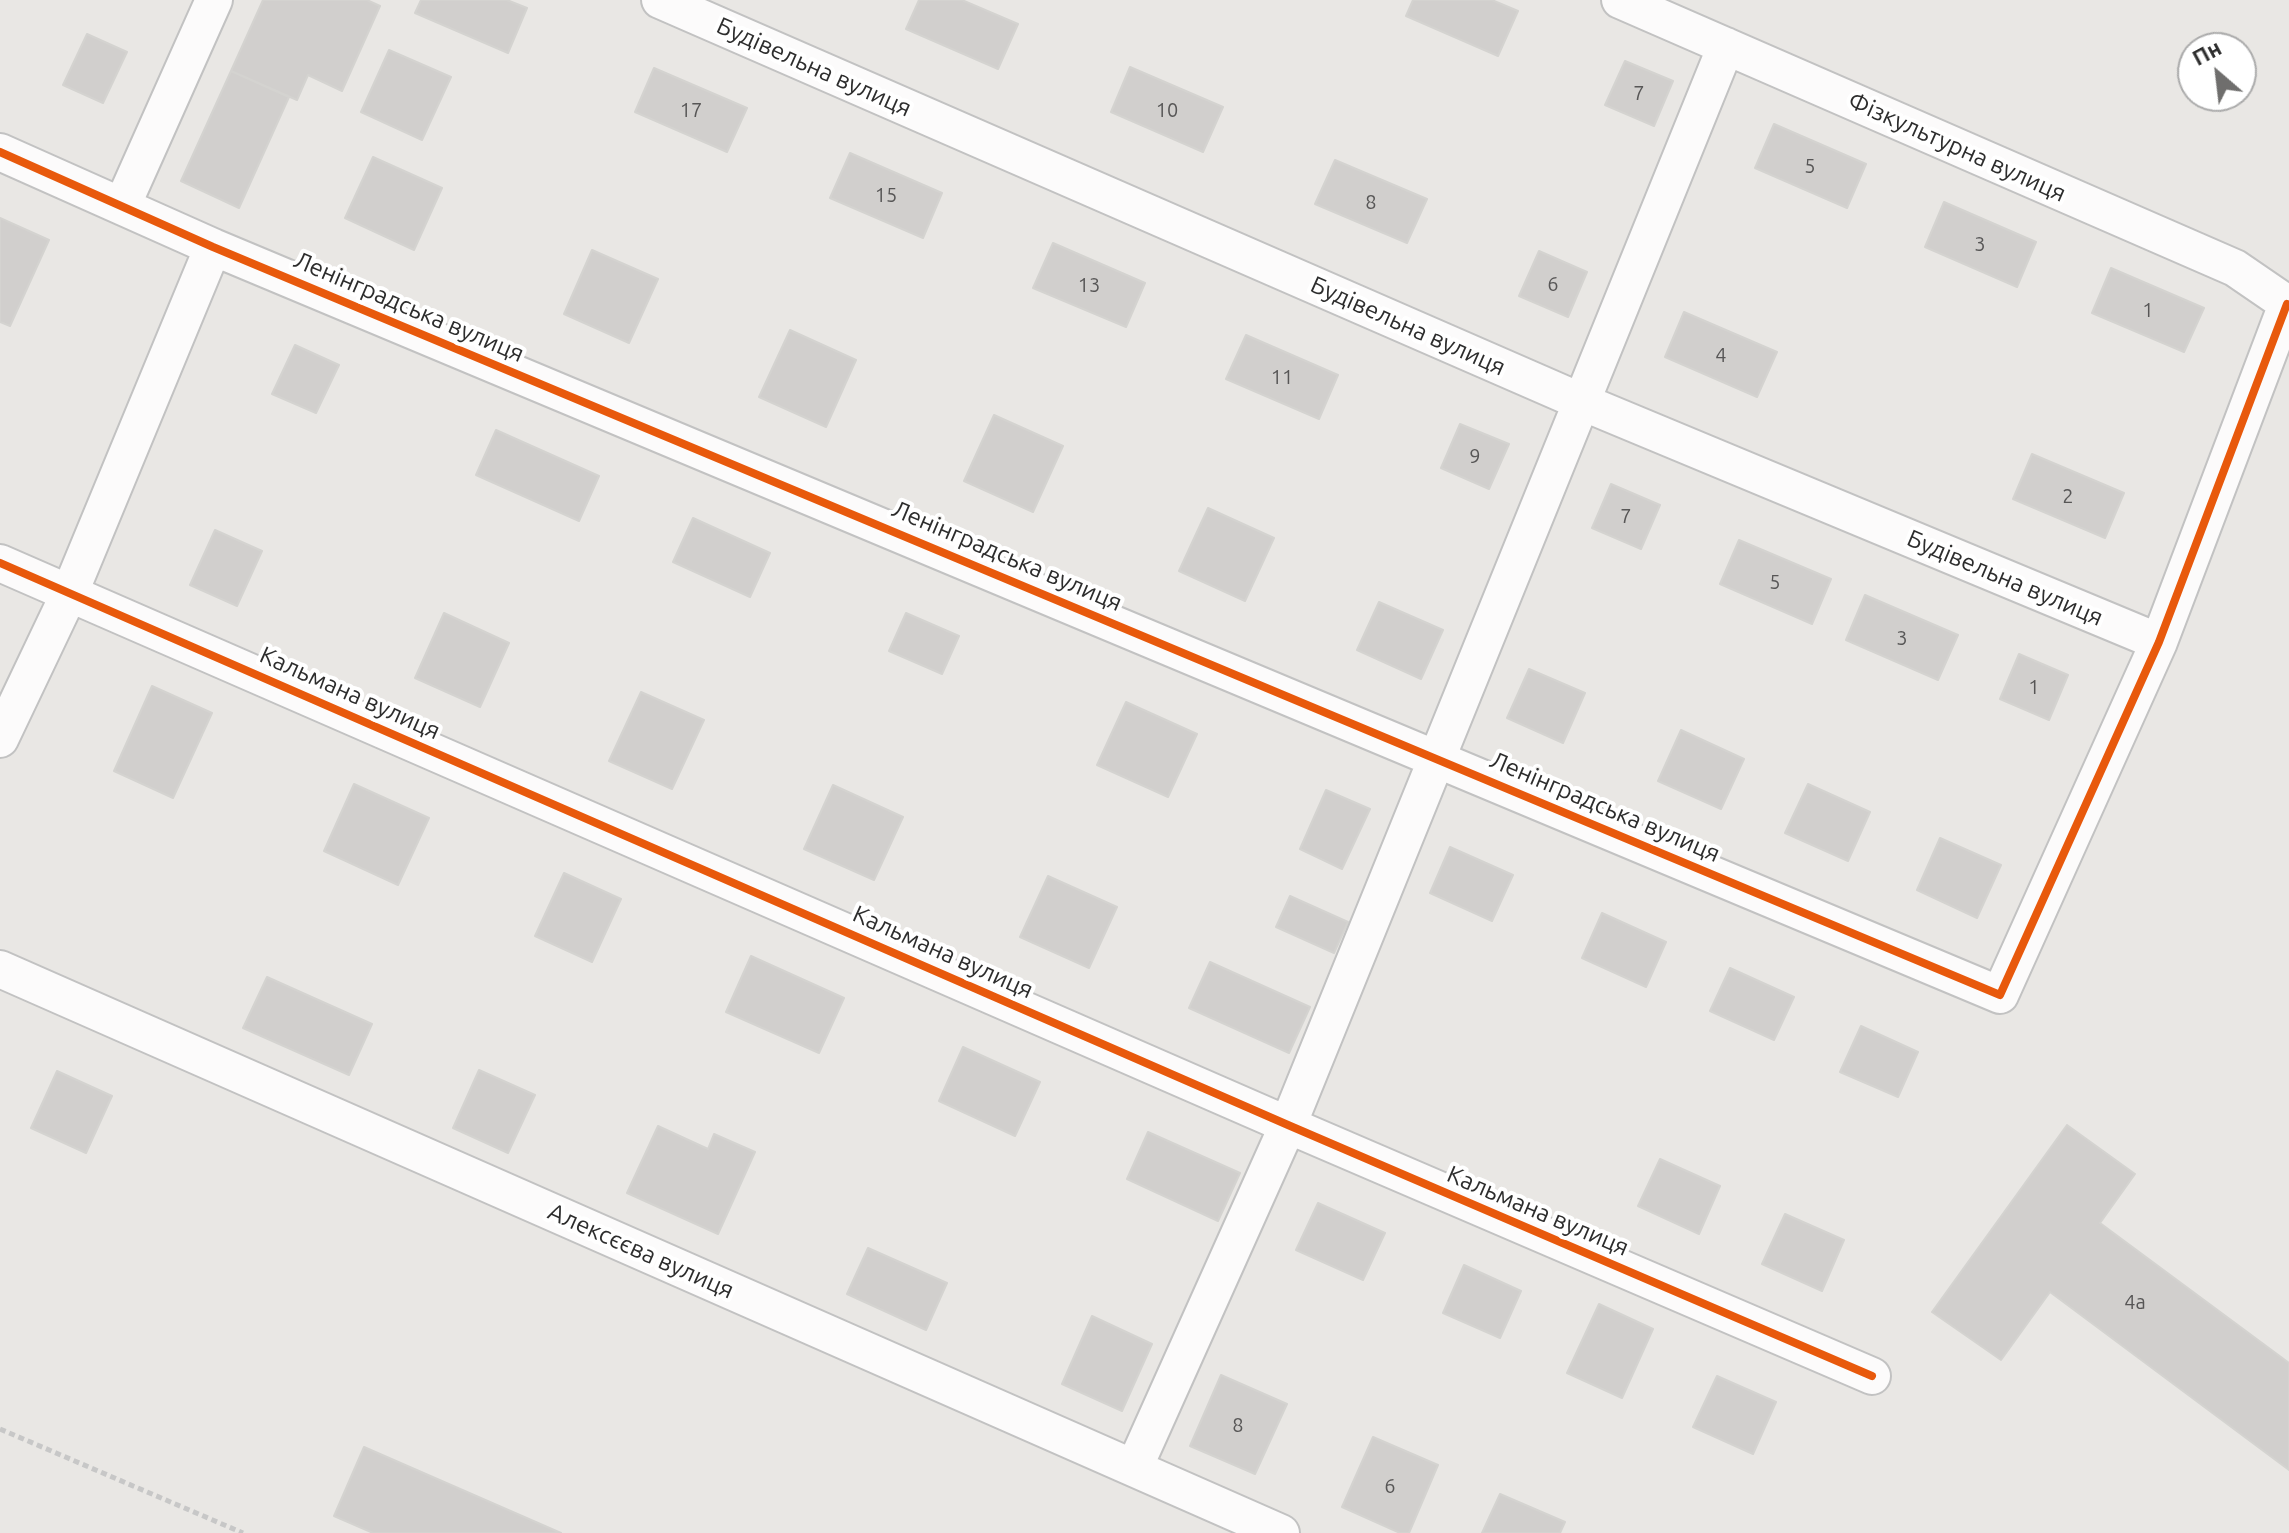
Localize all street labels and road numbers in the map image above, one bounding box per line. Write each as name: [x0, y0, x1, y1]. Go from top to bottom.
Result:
street label: Будівельна вулиця: [712, 11, 916, 123]
street label: Фiзкультурна вулиця: [1844, 86, 2070, 208]
street label: Ленінградська вулиця: [290, 245, 528, 369]
street label: Будівельна вулиця: [1306, 270, 1510, 382]
street label: Ленінградська вулиця: [888, 494, 1126, 618]
street label: Будівельна вулиця: [1903, 524, 2107, 632]
street label: Кальмана вулиця: [255, 640, 445, 746]
street label: Ленінградська вулиця: [1486, 745, 1724, 869]
street label: Кальмана вулиця: [848, 899, 1038, 1005]
street label: Кальмана вулиця: [1443, 1160, 1633, 1262]
street label: Алексєєва вулиця: [544, 1197, 738, 1305]

